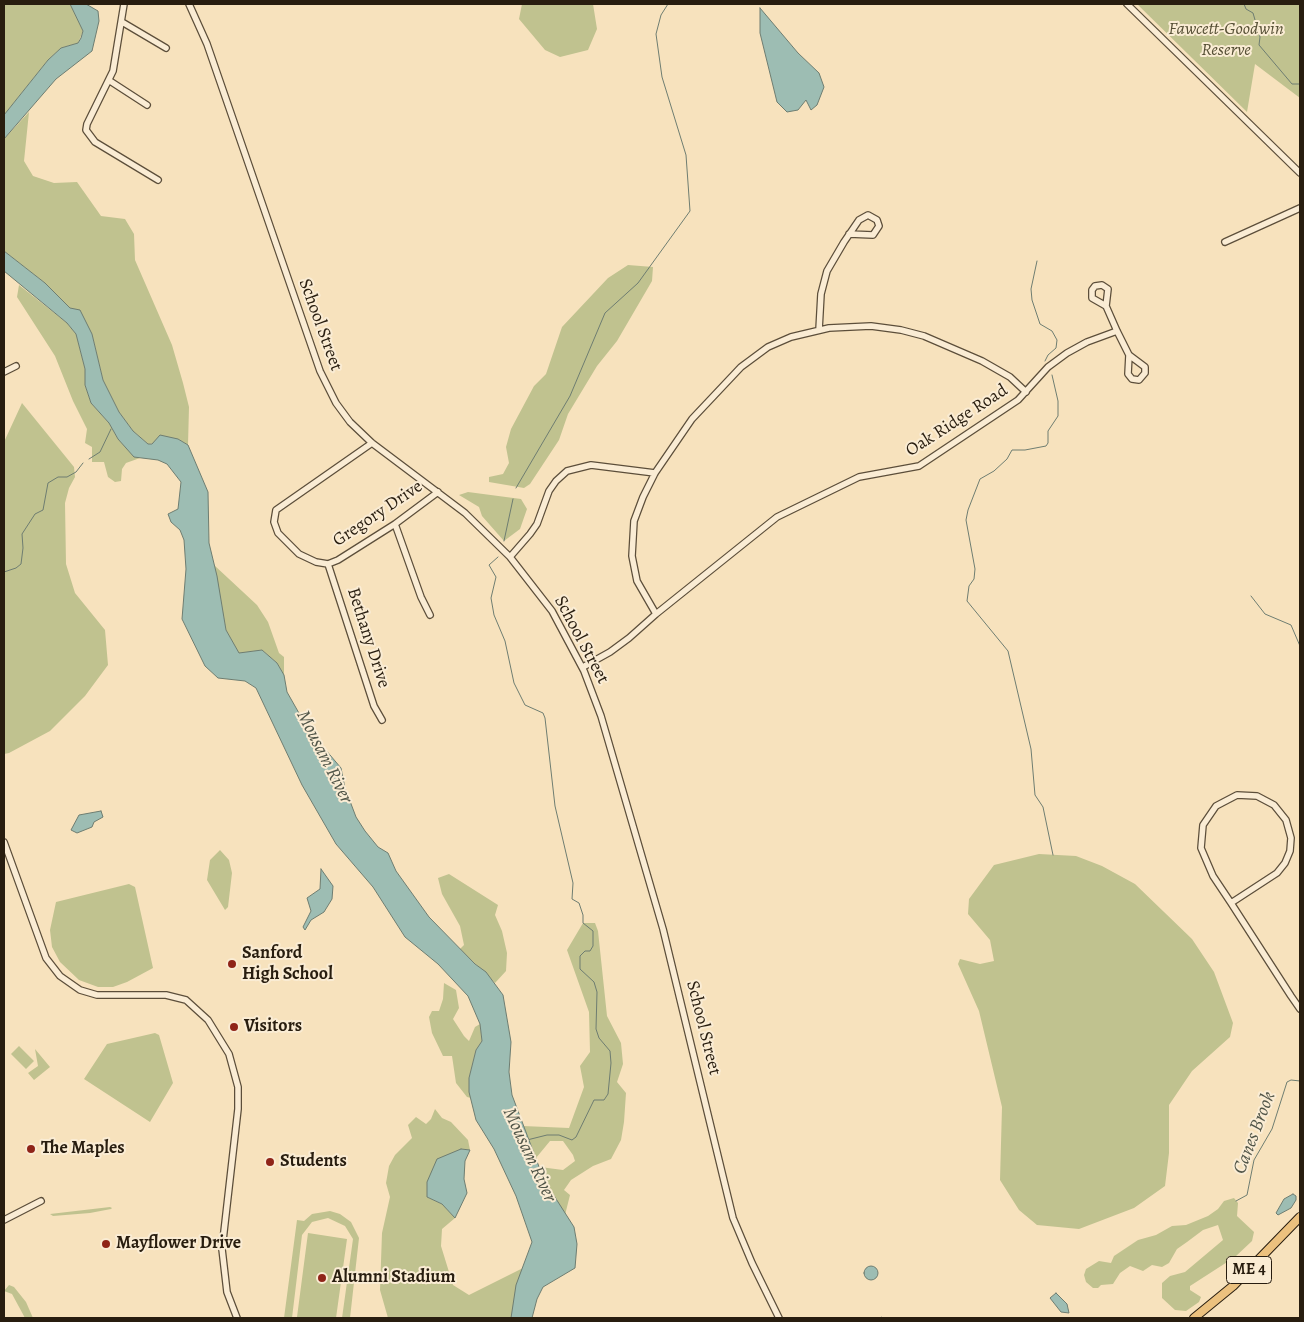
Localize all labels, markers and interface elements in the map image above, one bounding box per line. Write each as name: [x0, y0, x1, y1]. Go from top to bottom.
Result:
park label: Fawcett-Goodwin Reserve: [1168, 19, 1284, 62]
street label: School Street: [293, 276, 347, 374]
street label: Oak Ridge Road: [902, 380, 1012, 462]
street label: Gregory Drive: [329, 476, 427, 552]
street label: Bethany Drive: [342, 585, 394, 691]
street label: School Street: [549, 592, 613, 688]
water label: Mousam River: [291, 707, 357, 807]
place label: Sanford High School: [242, 943, 333, 986]
marker: Sanford High School: [226, 958, 238, 970]
street label: School Street: [681, 979, 725, 1077]
place label: Visitors: [244, 1016, 302, 1038]
marker: Visitors: [228, 1021, 240, 1033]
water label: Canes Brook: [1229, 1088, 1281, 1178]
water label: Mousam River: [497, 1104, 561, 1206]
place label: The Maples: [41, 1138, 125, 1160]
marker: The Maples: [25, 1143, 37, 1155]
place label: Students: [280, 1151, 347, 1173]
marker: Students: [264, 1156, 276, 1168]
place label: Mayflower Drive: [116, 1233, 241, 1255]
marker: Mayflower Drive: [100, 1238, 112, 1250]
road number: ME 4: [1226, 1256, 1272, 1284]
place label: Alumni Stadium: [332, 1267, 455, 1289]
marker: Alumni Stadium: [316, 1272, 328, 1284]

